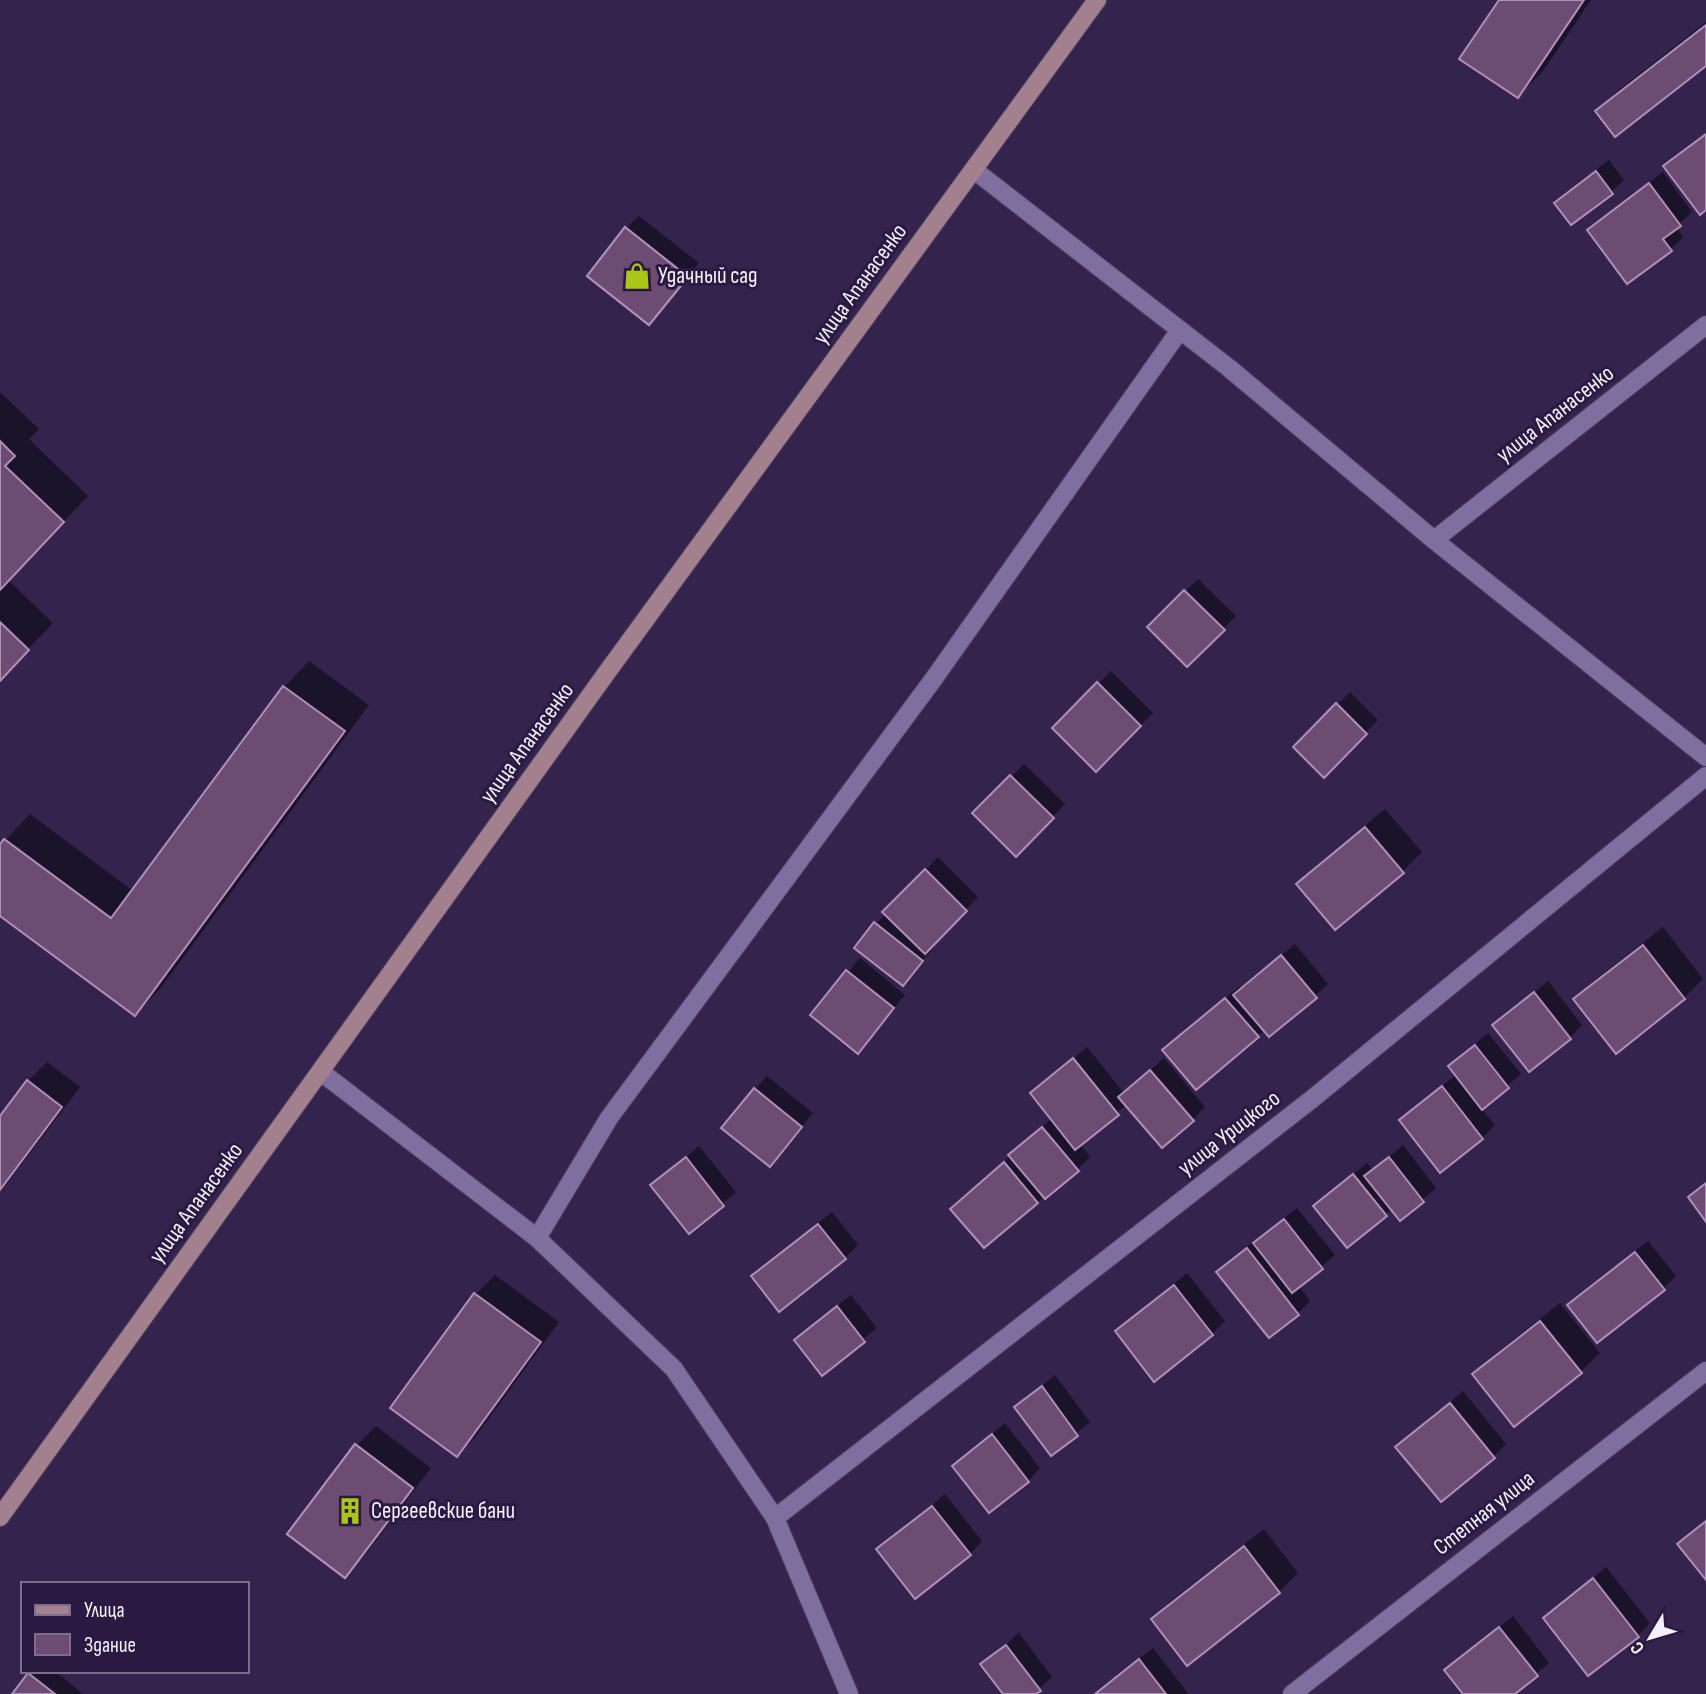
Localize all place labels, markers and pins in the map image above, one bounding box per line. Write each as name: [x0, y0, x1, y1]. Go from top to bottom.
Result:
shop icon: Удачный сад: [622, 261, 652, 291]
place label: Удачный сад: [658, 262, 758, 290]
building icon: Сергеевские бани: [335, 1496, 365, 1526]
place label: Сергеевские бани: [371, 1497, 515, 1525]

